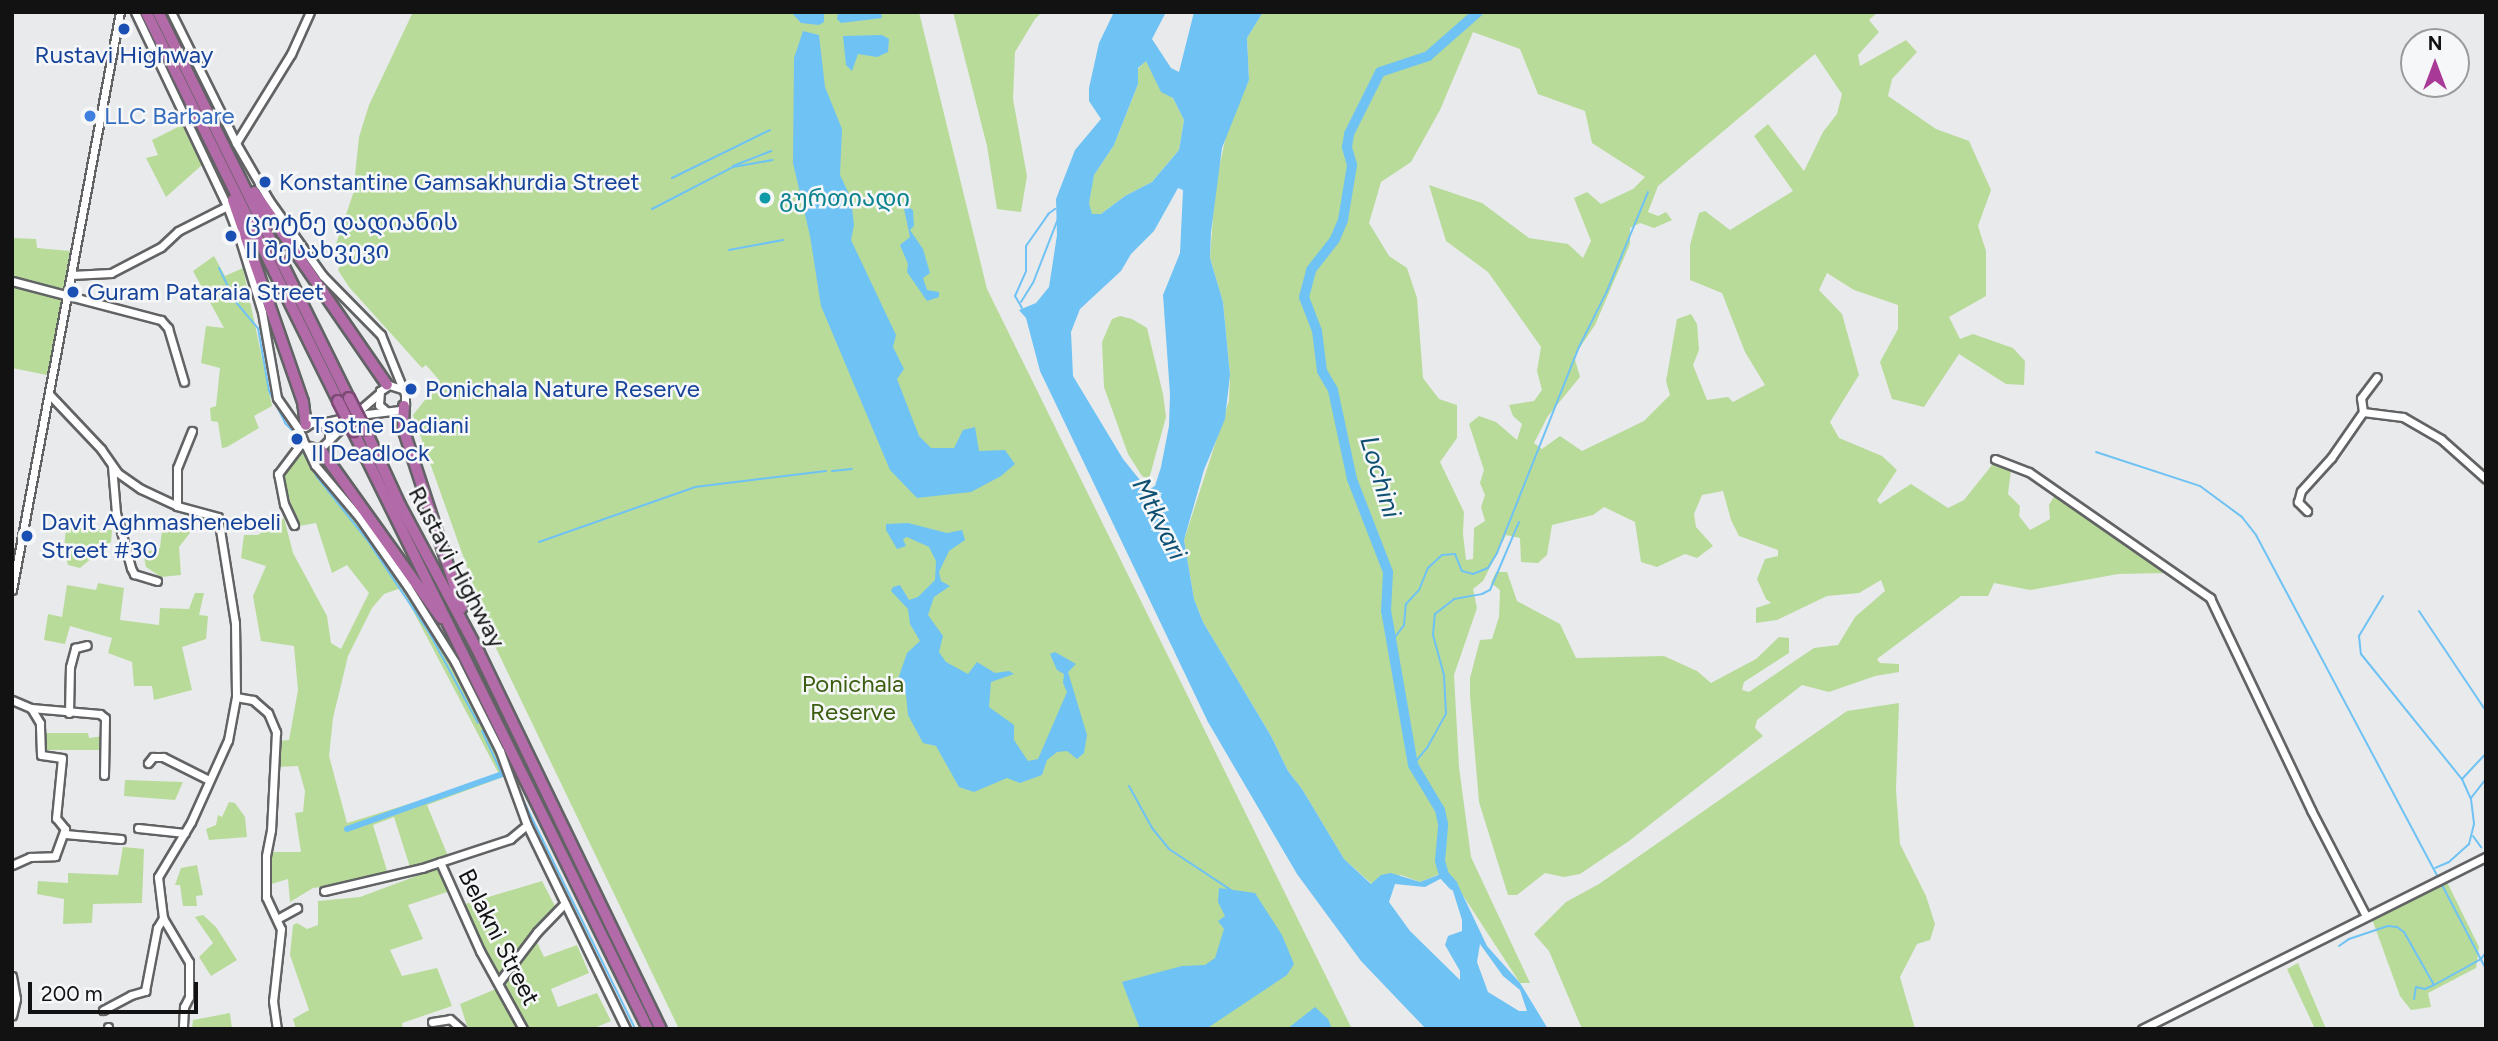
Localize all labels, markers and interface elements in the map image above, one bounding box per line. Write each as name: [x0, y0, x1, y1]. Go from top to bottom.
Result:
marker: Rustavi Highway: [116, 21, 132, 37]
north arrow: [2400, 28, 2470, 98]
text: N: [2428, 32, 2442, 55]
place label: Rustavi Highway: [35, 41, 213, 69]
place label: LLC Barbare: [104, 102, 235, 130]
marker: LLC Barbare: [82, 108, 98, 124]
place label: Konstantine Gamsakhurdia Street: [279, 168, 640, 196]
marker: Konstantine Gamsakhurdia Street: [257, 174, 273, 190]
place label: გურთიადი: [779, 184, 910, 212]
marker: გურთიადი: [757, 190, 773, 206]
place label: ცოტნე დადიანის II შესახვევი: [245, 208, 458, 264]
marker: ცოტნე დადიანის II შესახვევი: [223, 228, 239, 244]
place label: Guram Pataraia Street: [87, 278, 324, 306]
marker: Guram Pataraia Street: [65, 284, 81, 300]
place label: Ponichala Nature Reserve: [425, 375, 700, 403]
marker: Ponichala Nature Reserve: [403, 381, 419, 397]
place label: Tsotne Dadiani II Deadlock: [311, 411, 469, 467]
marker: Tsotne Dadiani II Deadlock: [289, 431, 305, 447]
water label: Lochini: [1353, 432, 1407, 522]
water label: Mtkvari: [1125, 473, 1193, 565]
street label: Rustavi Highway: [402, 481, 512, 653]
place label: Davit Aghmashenebeli Street #30: [41, 508, 281, 564]
marker: Davit Aghmashenebeli Street #30: [19, 528, 35, 544]
park label: Ponichala Reserve: [802, 670, 904, 726]
street label: Belakni Street: [452, 864, 546, 1010]
scale bar: [32, 968, 201, 1012]
text: 200 m: [41, 981, 103, 1006]

